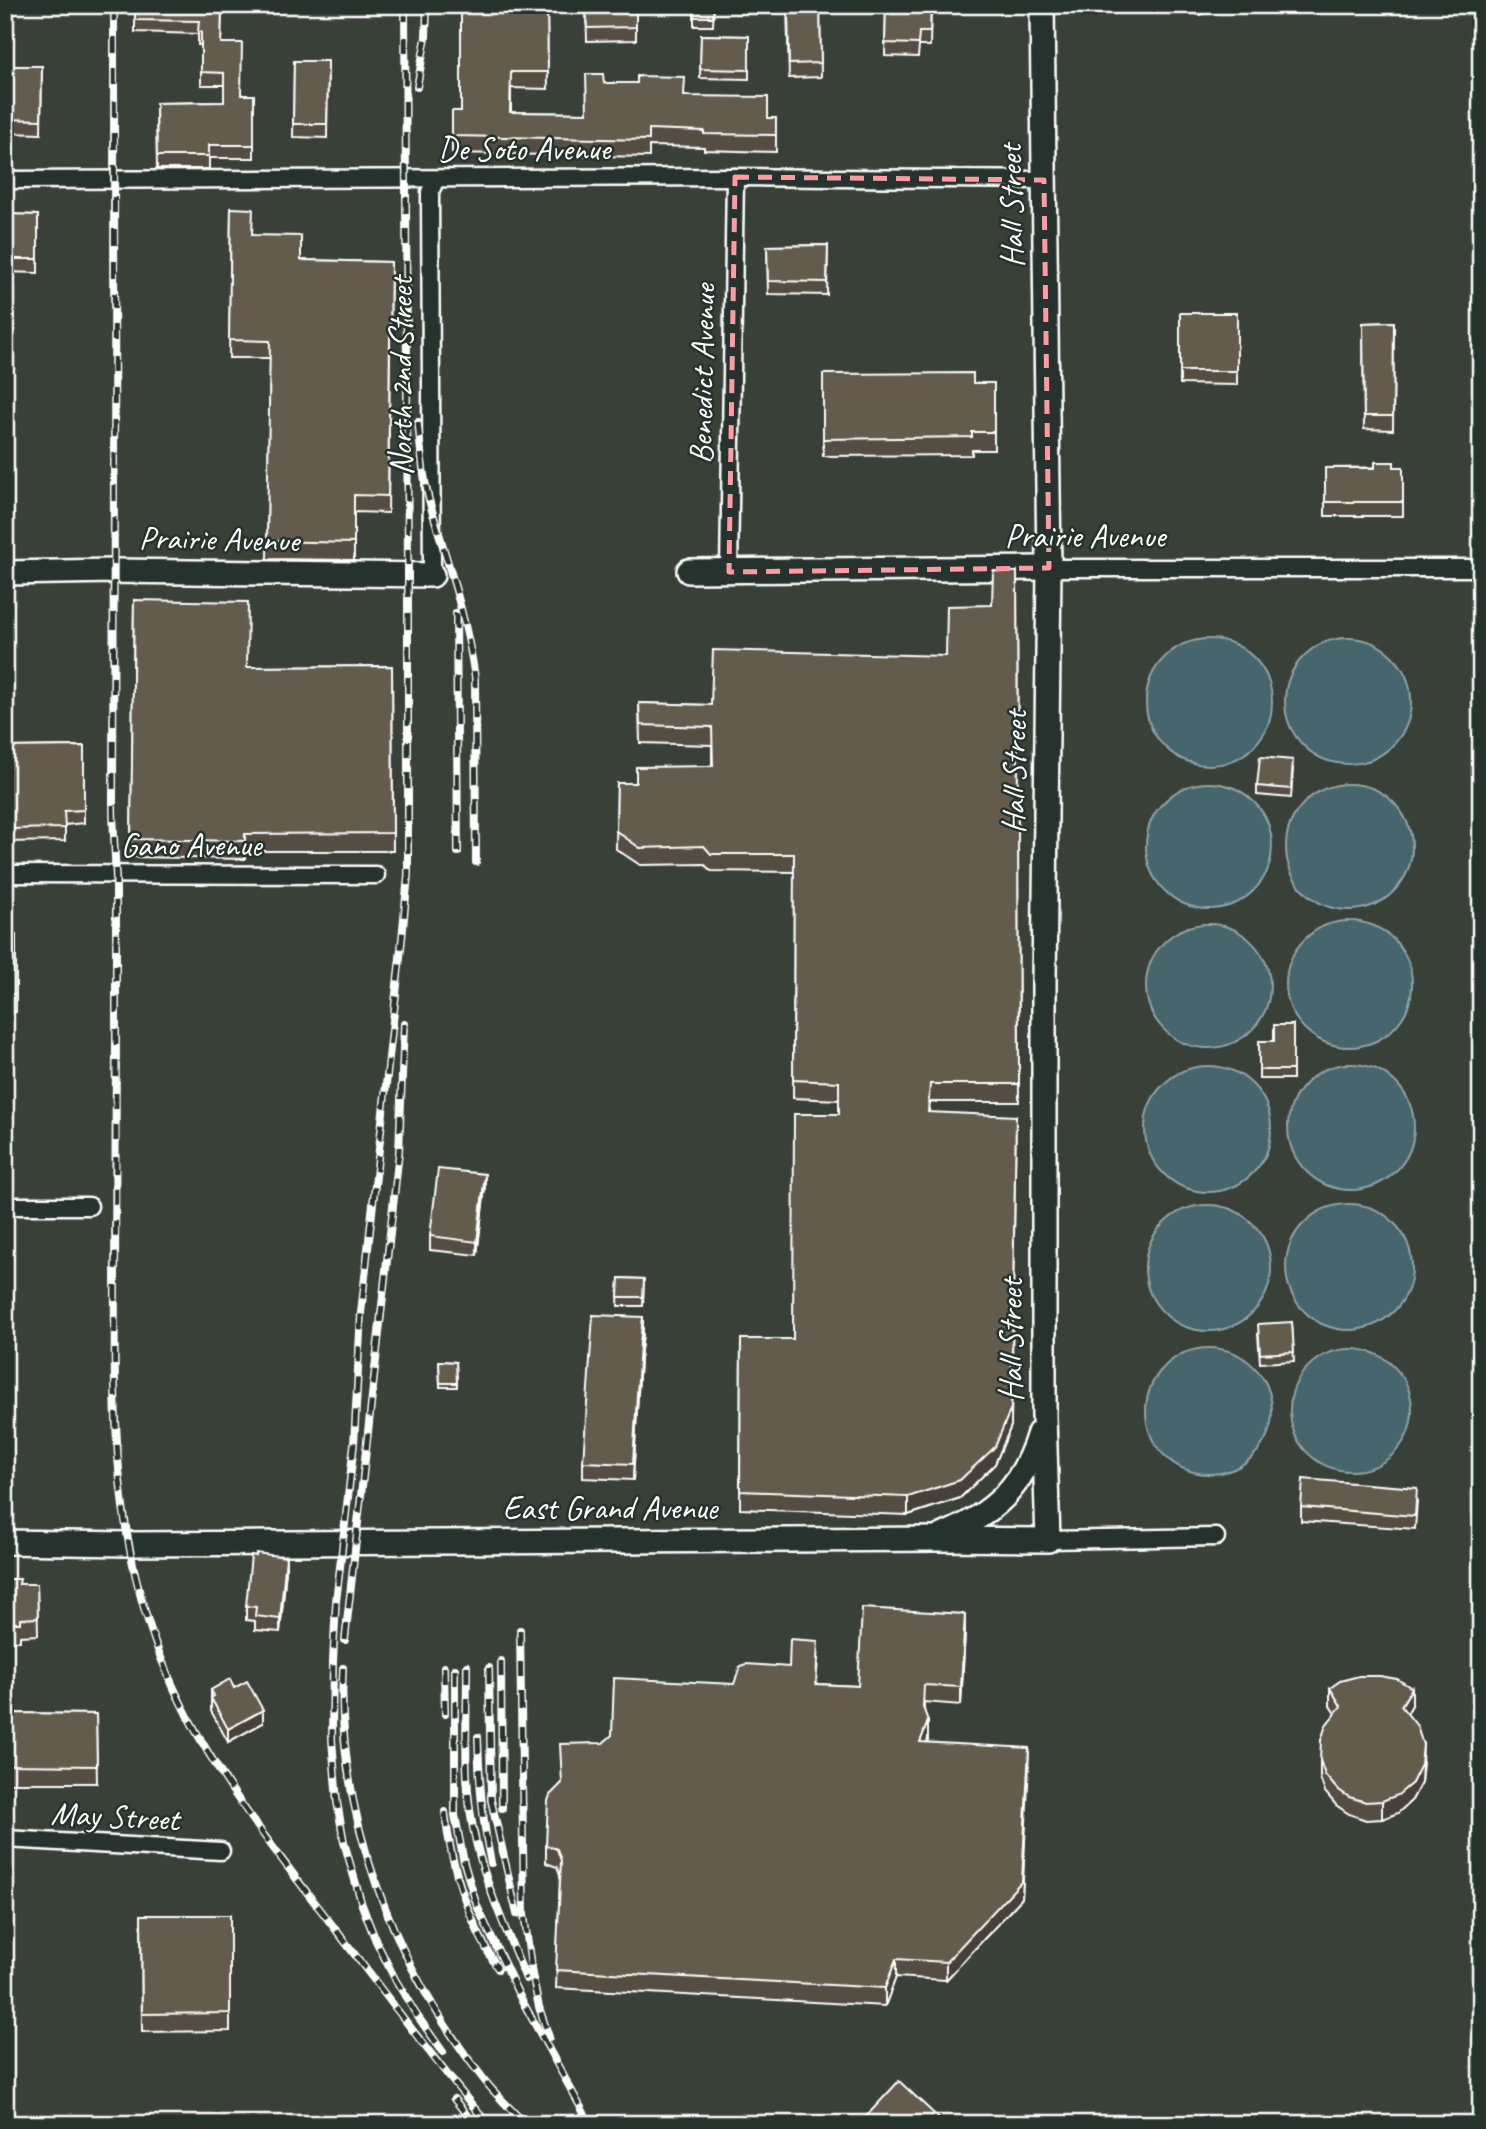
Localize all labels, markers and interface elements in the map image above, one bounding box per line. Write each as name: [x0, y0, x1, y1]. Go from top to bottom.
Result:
street label: De Soto Avenue: [438, 128, 612, 170]
street label: Hall Street: [989, 141, 1033, 268]
street label: North 2nd Street: [380, 273, 422, 476]
street label: Benedict Avenue: [679, 281, 725, 464]
street label: Prairie Avenue: [1005, 515, 1167, 557]
street label: Prairie Avenue: [138, 517, 302, 561]
street label: Hall Street: [992, 707, 1036, 834]
street label: Gano Avenue: [121, 824, 264, 866]
street label: Hall Street: [990, 1275, 1032, 1402]
street label: East Grand Avenue: [503, 1487, 720, 1529]
street label: May Street: [50, 1792, 183, 1840]

